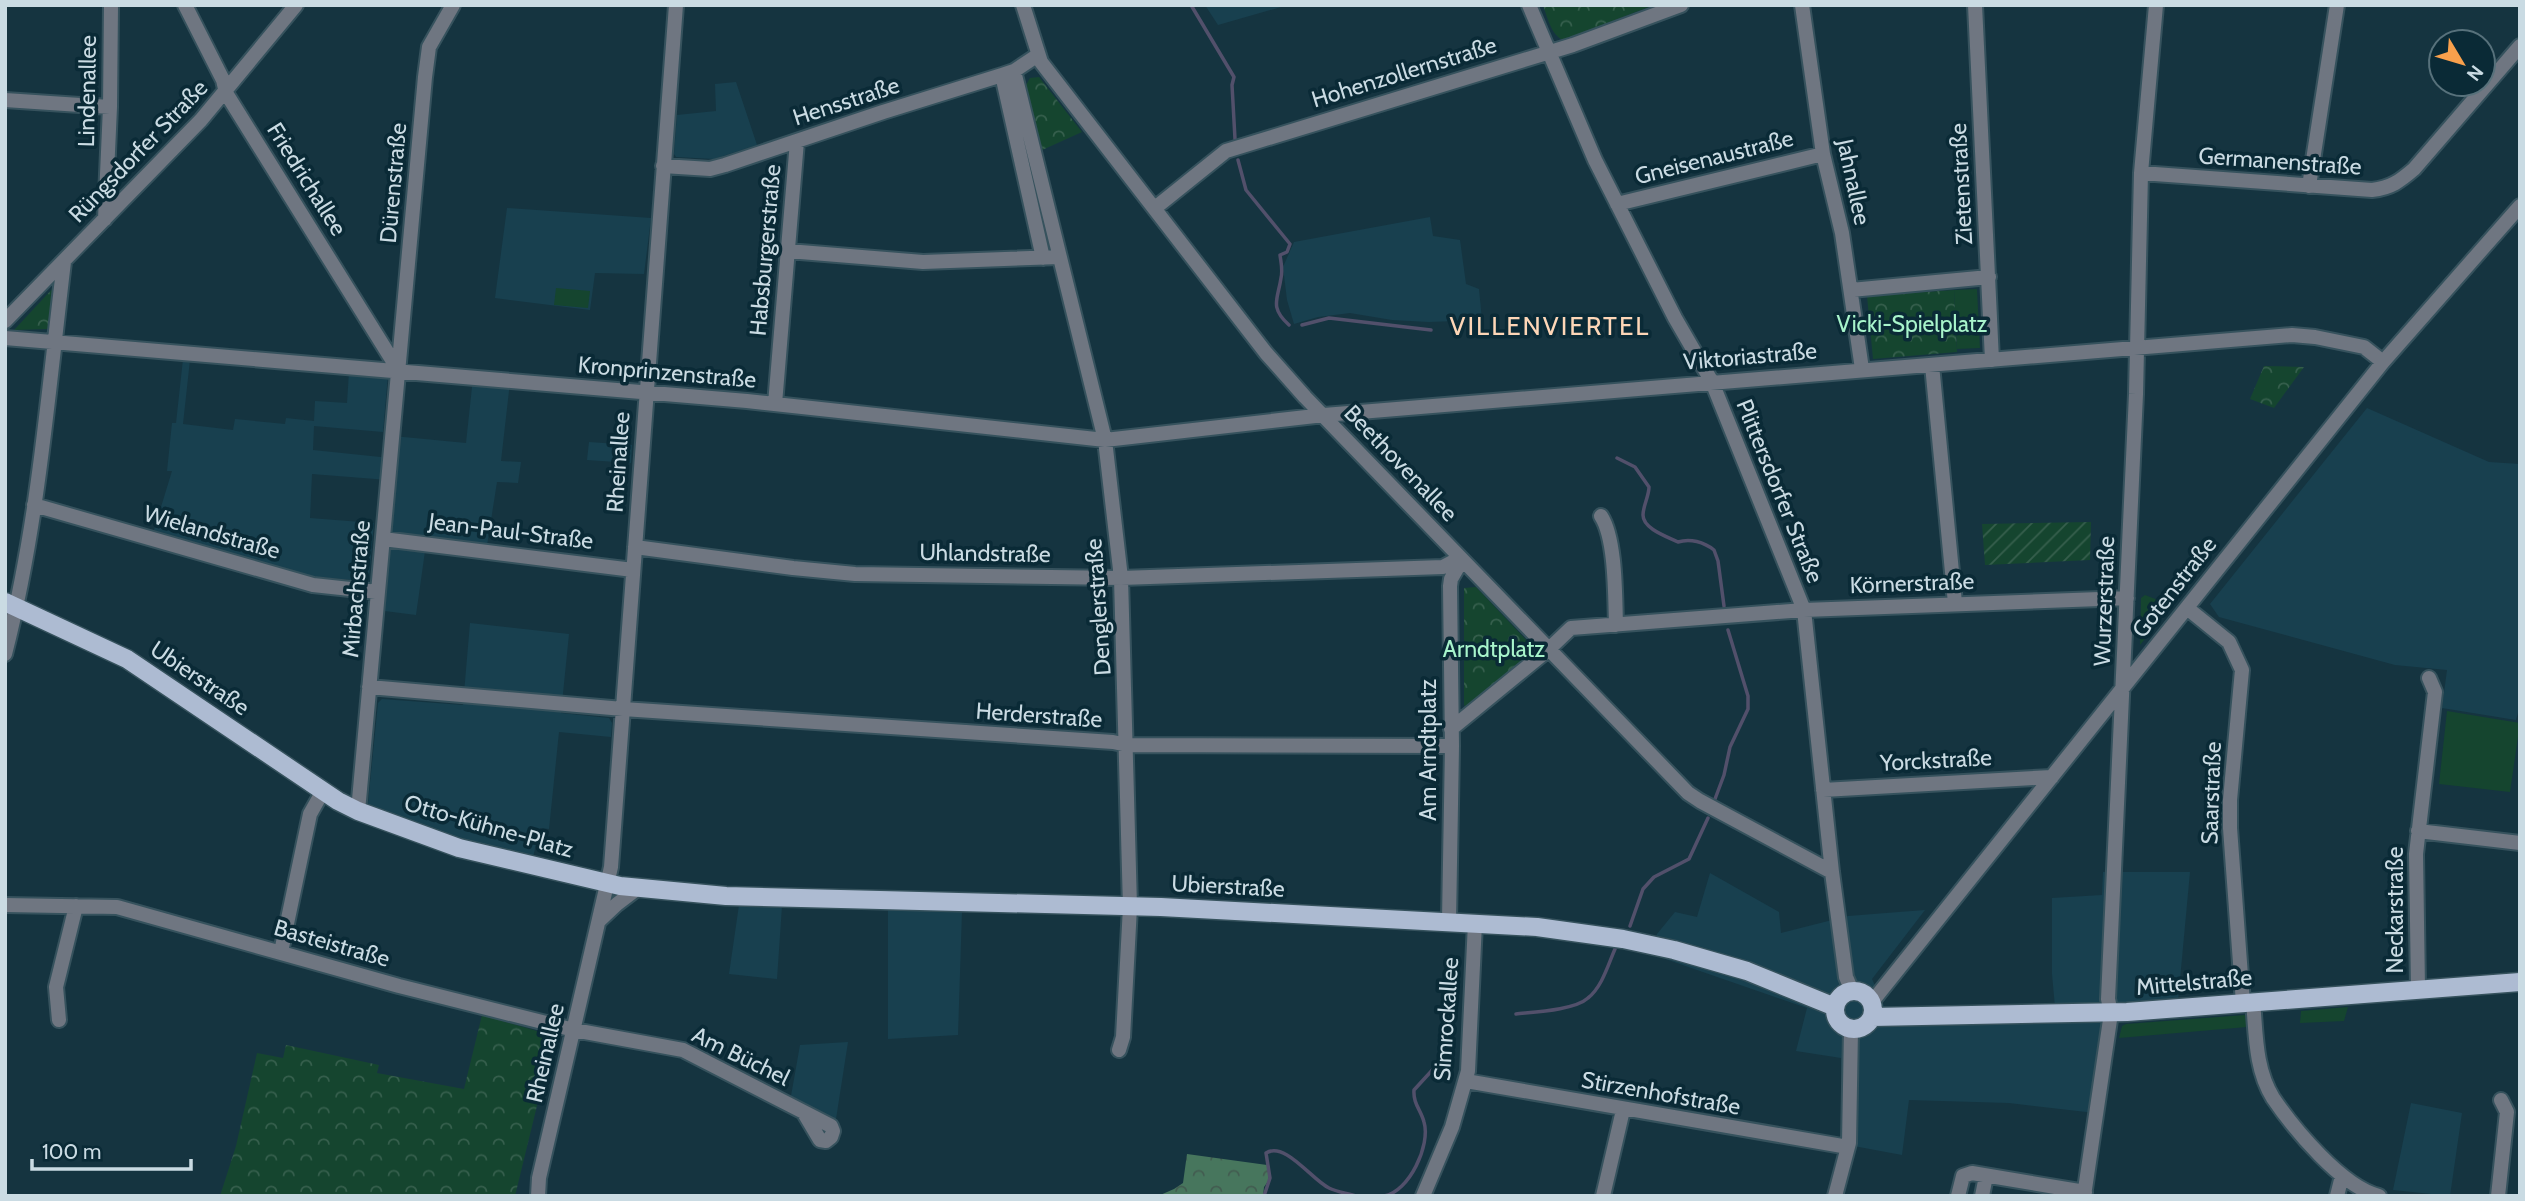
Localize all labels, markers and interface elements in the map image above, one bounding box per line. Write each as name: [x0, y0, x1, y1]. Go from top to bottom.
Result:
north arrow: [2427, 28, 2497, 98]
street label: Hohenzollernstraße: [1308, 30, 1500, 113]
street label: Lindenallee: [72, 35, 102, 147]
text: N: [2462, 61, 2488, 86]
street label: Hensstraße: [789, 71, 903, 131]
street label: Rüngsdorfer Straße: [63, 74, 213, 228]
street label: Friedrichallee: [261, 117, 353, 241]
street label: Dürenstraße: [374, 121, 412, 244]
street label: Zietenstraße: [1944, 122, 1978, 246]
street label: Gneisenaustraße: [1632, 124, 1796, 190]
street label: Jahnallee: [1831, 135, 1877, 228]
street label: Germanenstraße: [2198, 141, 2363, 181]
street label: Habsburgerstraße: [744, 163, 786, 337]
district label: VILLENVIERTEL: [1450, 310, 1650, 342]
park label: Vicki-Spielplatz: [1837, 310, 1988, 338]
street label: Viktoriastraße: [1682, 336, 1818, 376]
street label: Kronprinzenstraße: [577, 350, 758, 394]
street label: Plittersdorfer Straße: [1730, 395, 1830, 587]
street label: Beethovenallee: [1338, 399, 1464, 527]
street label: Rheinallee: [601, 410, 636, 513]
street label: Wielandstraße: [140, 499, 284, 565]
street label: Jean-Paul-Straße: [426, 507, 595, 555]
street label: Mirbachstraße: [336, 519, 376, 659]
street label: Gotenstraße: [2126, 531, 2222, 643]
street label: Wurzerstraße: [2088, 535, 2120, 667]
street label: Denglerstraße: [1079, 537, 1117, 677]
street label: Uhlandstraße: [919, 538, 1051, 568]
street label: Körnerstraße: [1849, 567, 1975, 599]
street label: Ubierstraße: [145, 635, 255, 721]
park label: Arndtplatz: [1443, 635, 1545, 663]
street label: Am Arndtplatz: [1414, 679, 1442, 821]
street label: Herderstraße: [975, 697, 1103, 733]
street label: Saarstraße: [2195, 741, 2227, 845]
street label: Yorckstraße: [1878, 743, 1993, 777]
street label: Otto-Kühne-Platz: [401, 788, 577, 864]
street label: Neckarstraße: [2381, 846, 2409, 973]
street label: Ubierstraße: [1171, 869, 1286, 903]
street label: Basteistraße: [271, 913, 393, 973]
street label: Simrockallee: [1428, 956, 1464, 1082]
street label: Mittelstraße: [2135, 963, 2253, 1001]
street label: Rheinallee: [520, 1000, 570, 1105]
street label: Am Büchel: [688, 1020, 795, 1092]
street label: Stirzenhofstraße: [1579, 1065, 1743, 1121]
scale bar: [32, 1128, 191, 1172]
text: 100 m: [42, 1139, 101, 1164]

